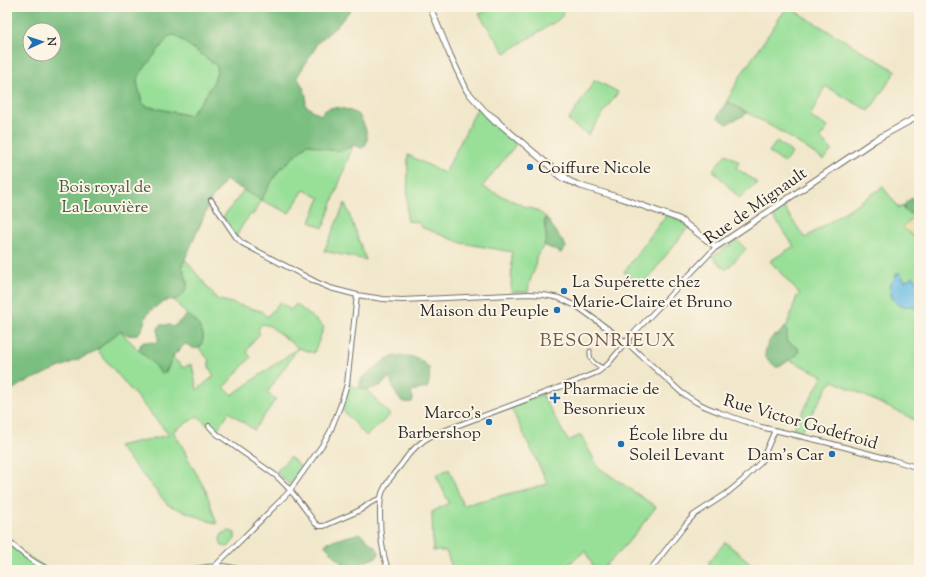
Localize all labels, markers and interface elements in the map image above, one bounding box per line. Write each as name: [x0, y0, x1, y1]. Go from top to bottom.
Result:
north arrow: [22, 22, 62, 62]
text: N: [43, 36, 59, 47]
place label: Coiffure Nicole: [538, 157, 651, 181]
marker: Coiffure Nicole: [525, 162, 535, 172]
street label: Rue de Mignault: [700, 162, 813, 251]
park label: Bois royal de La Louvière: [59, 176, 151, 220]
place label: La Supérette chez Marie-Claire et Bruno: [572, 271, 732, 315]
marker: La Supérette chez Marie-Claire et Bruno: [559, 286, 569, 296]
place label: Maison du Peuple: [420, 300, 549, 324]
marker: Maison du Peuple: [552, 305, 562, 315]
district label: BESONRIEUX: [540, 328, 676, 355]
place label: Pharmacie de Besonrieux: [563, 378, 660, 422]
street label: Rue Victor Godefroid: [720, 389, 881, 457]
marker: Pharmacie de Besonrieux: [550, 393, 560, 403]
place label: Marco's Barbershop: [398, 402, 481, 446]
marker: Marco's Barbershop: [484, 417, 494, 427]
place label: École libre du Soleil Levant: [629, 424, 728, 468]
marker: École libre du Soleil Levant: [616, 439, 626, 449]
place label: Dam's Car: [747, 444, 825, 468]
marker: Dam's Car: [827, 449, 837, 459]

